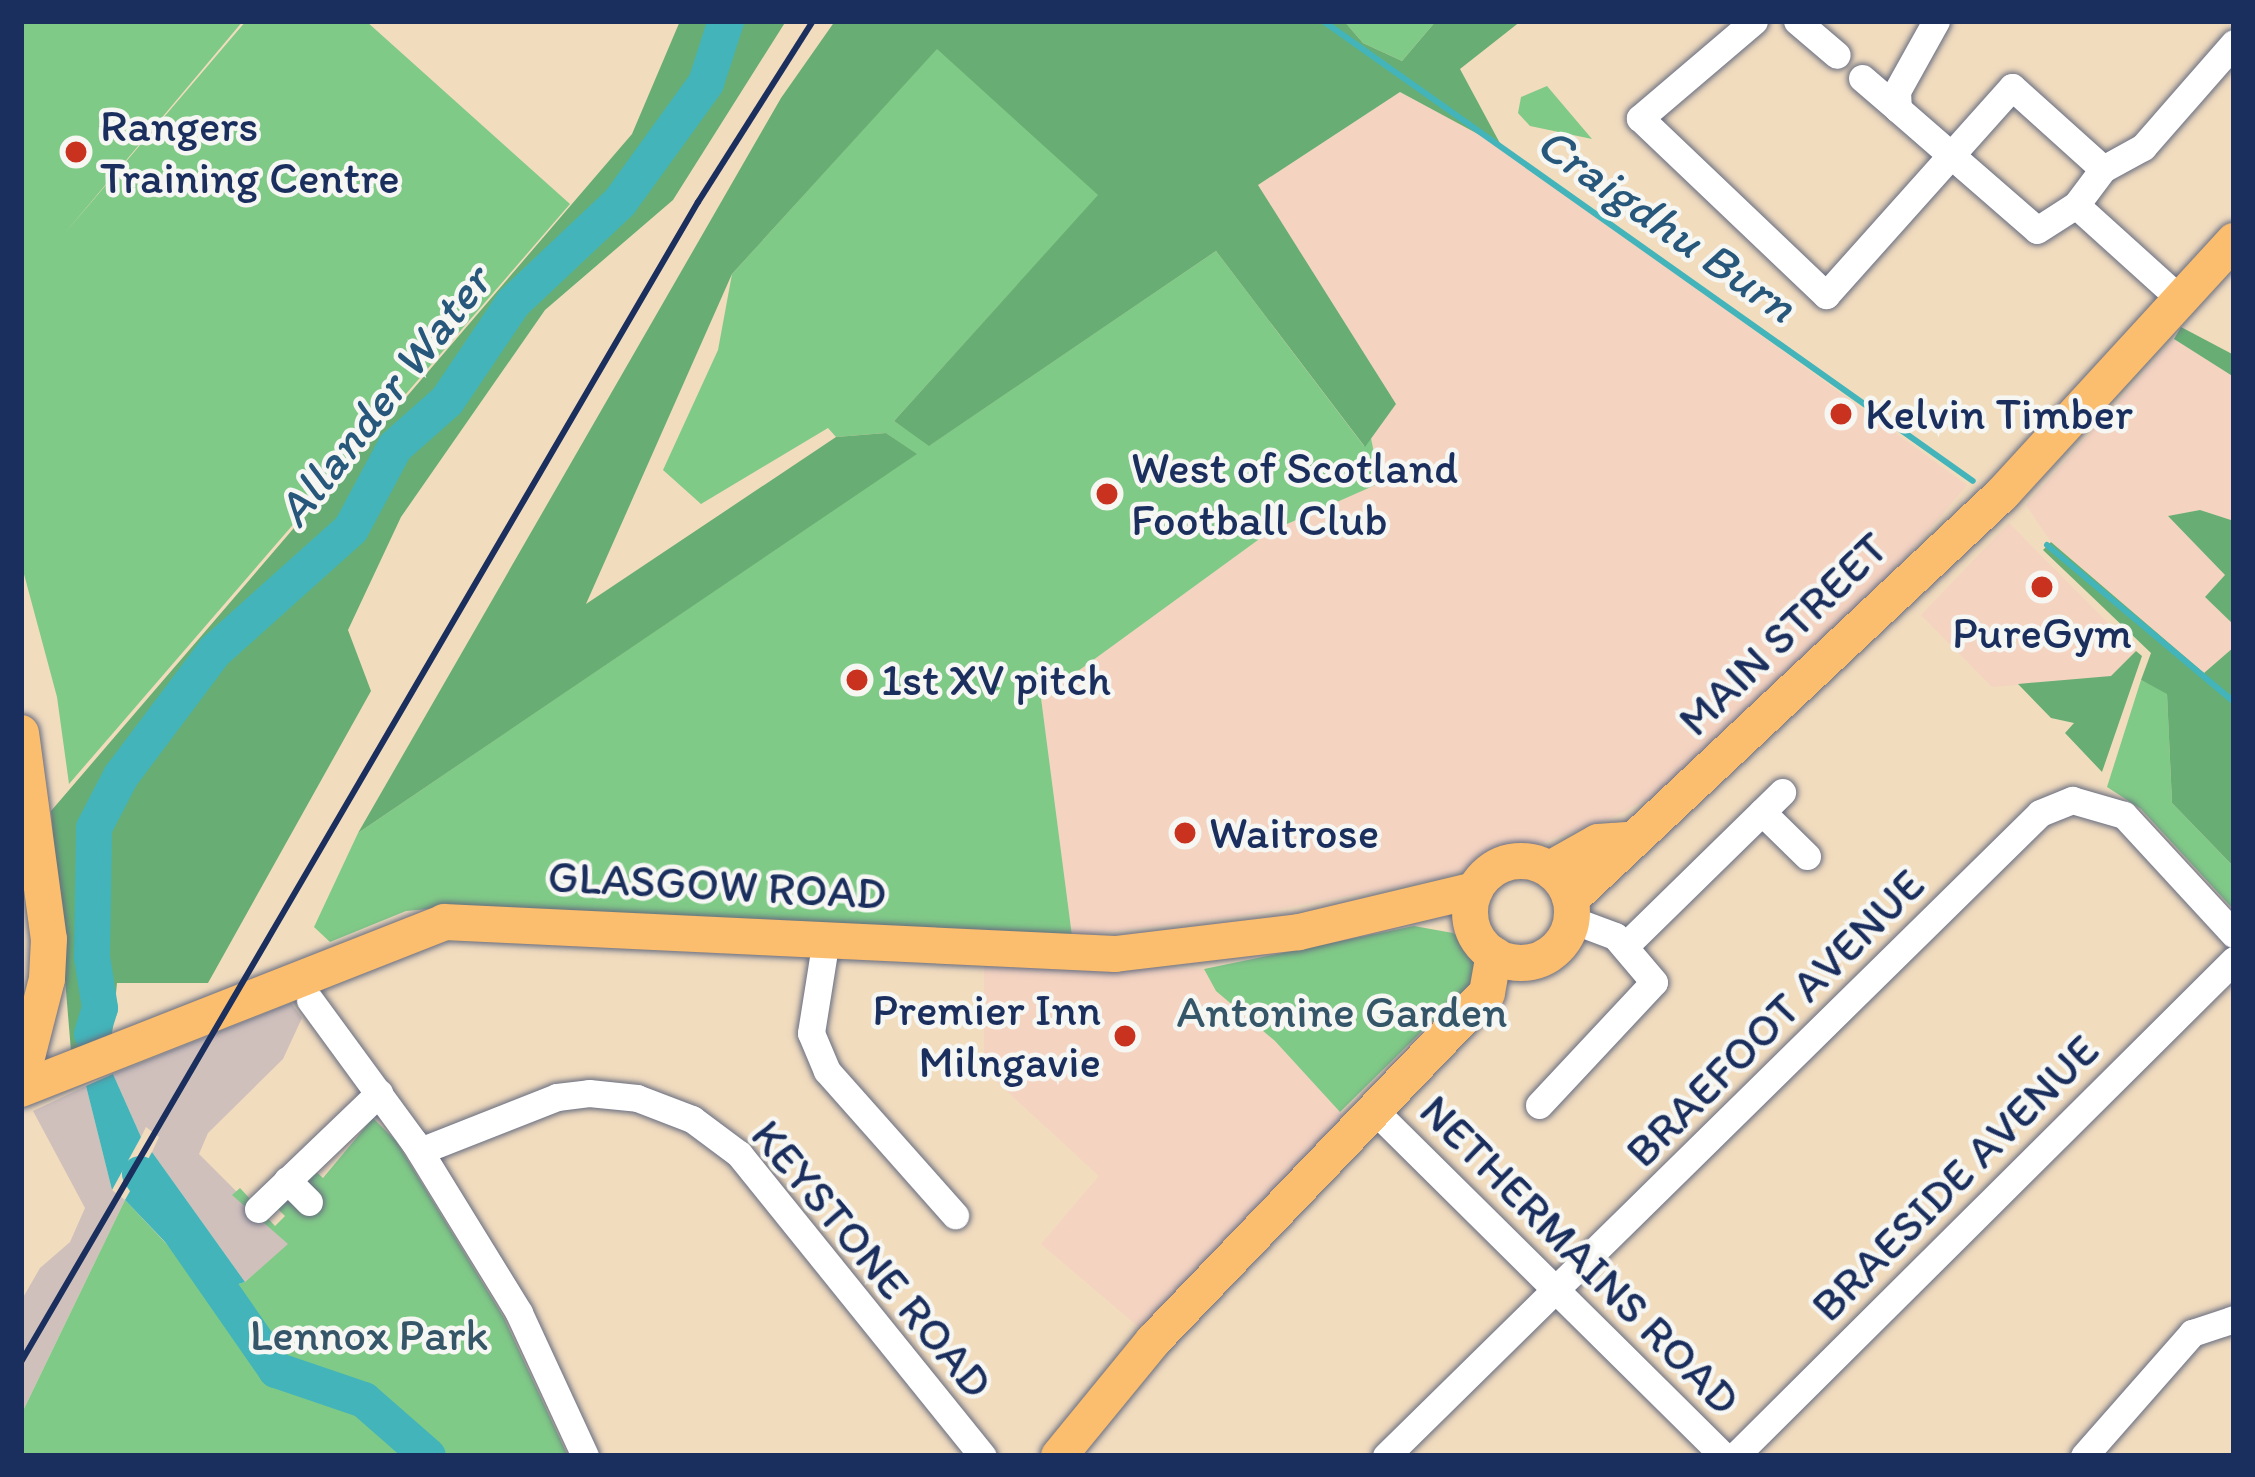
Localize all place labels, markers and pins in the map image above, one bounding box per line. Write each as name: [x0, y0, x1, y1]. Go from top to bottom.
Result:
place label: Rangers Training Centre: [100, 99, 401, 205]
marker: Rangers Training Centre: [63, 139, 89, 165]
place label: Kelvin Timber: [1865, 387, 2133, 441]
marker: Kelvin Timber: [1828, 401, 1854, 427]
place label: West of Scotland Football Club: [1131, 441, 1457, 547]
marker: West of Scotland Football Club: [1094, 481, 1120, 507]
marker: PureGym: [2029, 574, 2055, 600]
place label: PureGym: [1952, 606, 2132, 660]
place label: 1st XV pitch: [881, 653, 1112, 707]
marker: 1st XV pitch: [844, 667, 870, 693]
place label: Waitrose: [1209, 806, 1379, 860]
marker: Waitrose: [1172, 820, 1198, 846]
place label: Premier Inn Milngavie: [872, 983, 1101, 1089]
marker: Premier Inn Milngavie: [1112, 1023, 1138, 1049]

